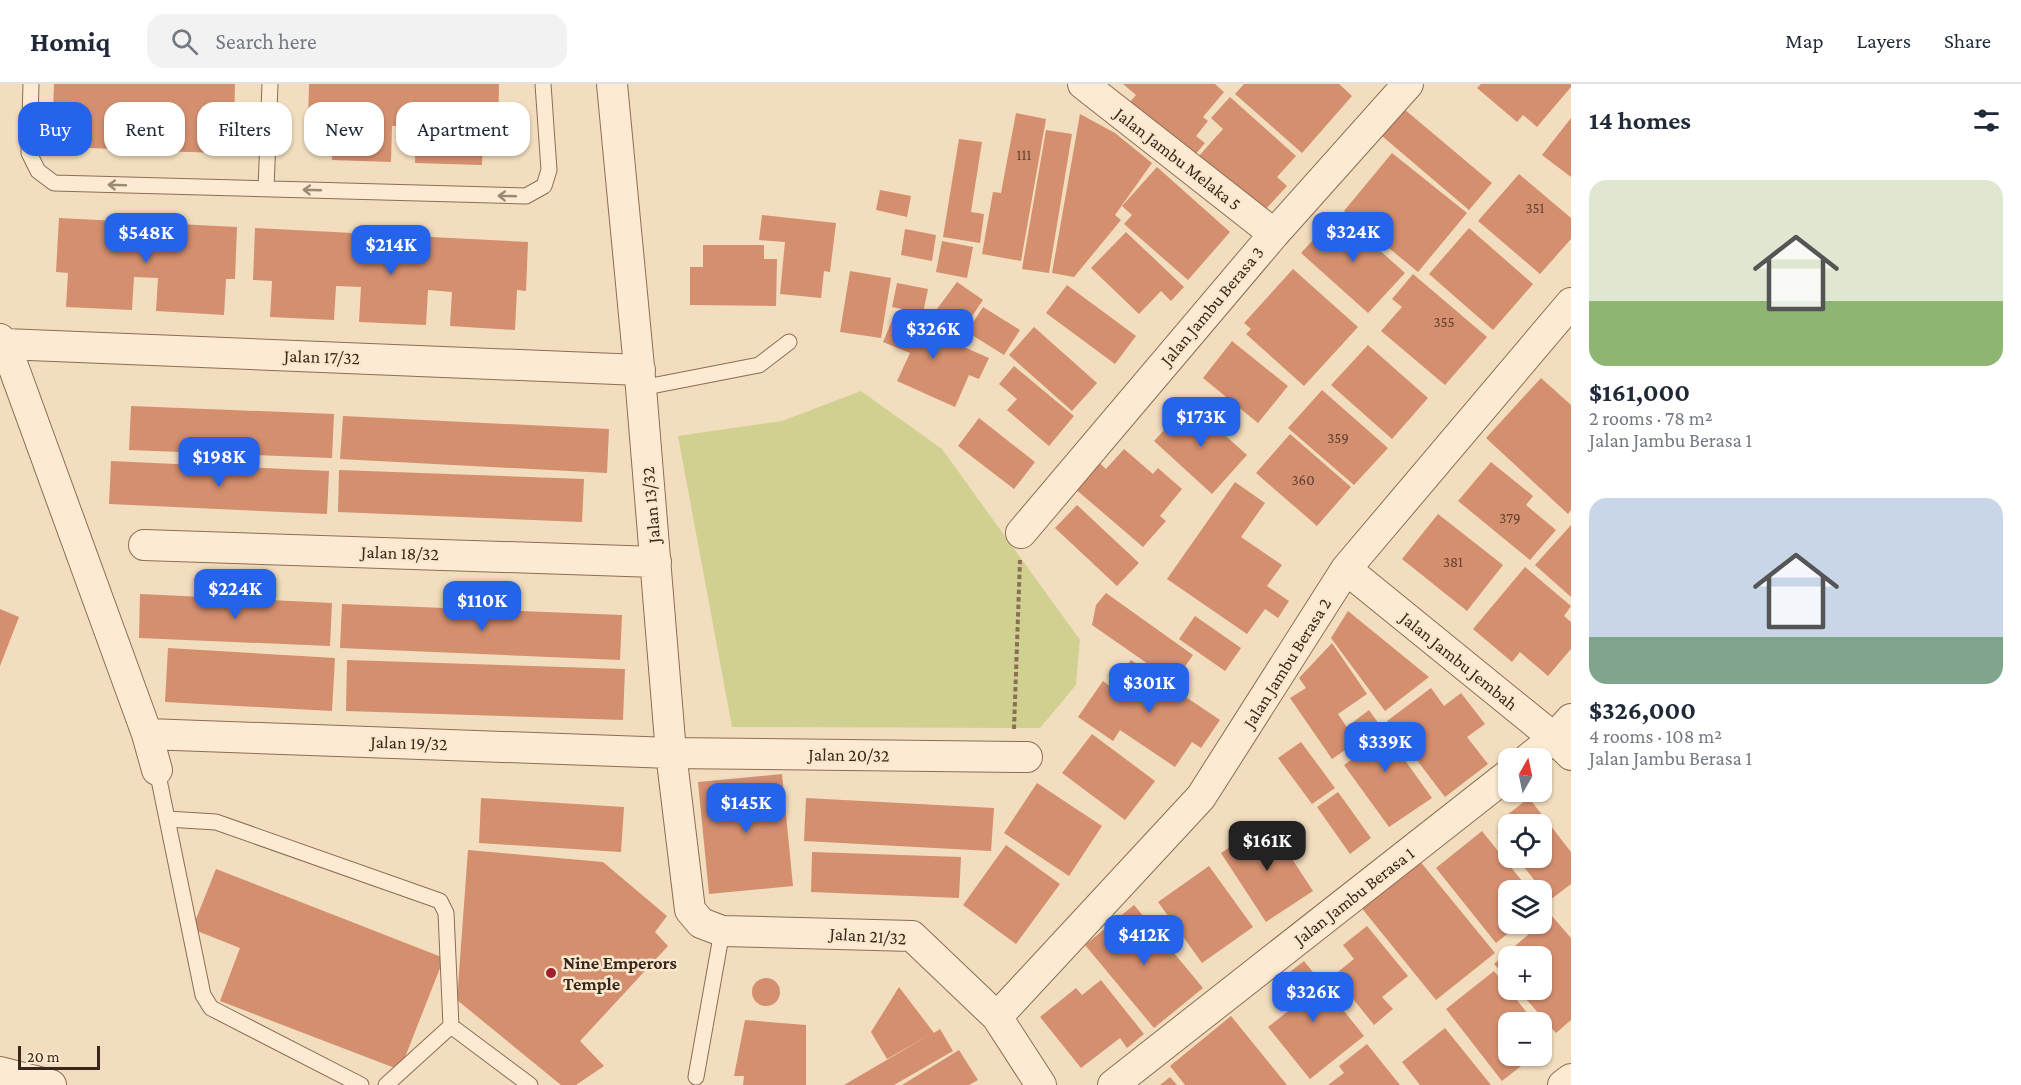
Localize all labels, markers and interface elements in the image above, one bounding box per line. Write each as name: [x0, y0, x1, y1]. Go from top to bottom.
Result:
search box: [147, 14, 567, 68]
icon: search: [168, 25, 201, 58]
text: Homiq: [30, 26, 111, 57]
text: Search here: [216, 29, 317, 54]
text: Map: [1785, 29, 1824, 53]
text: Layers: [1857, 29, 1911, 53]
text: Share: [1944, 29, 1991, 53]
chip: Buy: [18, 102, 92, 156]
chip: Rent: [104, 102, 185, 156]
chip: Filters: [197, 102, 292, 156]
chip: New: [304, 102, 384, 156]
chip: Apartment: [396, 102, 530, 156]
street label: Jalan Jambu Melaka 5: [1109, 102, 1245, 214]
icon: filters: [1970, 104, 2003, 137]
text: 14 homes: [1589, 106, 1691, 135]
house number: 111: [1017, 147, 1031, 163]
one-way arrow: [108, 179, 128, 191]
one-way arrow: [303, 185, 323, 196]
one-way arrow: [498, 190, 518, 201]
house number: 351: [1525, 200, 1545, 216]
pin: $324K: [1311, 212, 1395, 263]
pin: $548K: [104, 213, 188, 264]
icon: home: [1742, 219, 1850, 327]
text: $324K: [1326, 220, 1380, 242]
text: $548K: [119, 221, 174, 243]
pin: $214K: [349, 225, 433, 276]
text: $214K: [365, 233, 417, 255]
street label: Jalan Jambu Berasa 3: [1155, 242, 1268, 371]
pin: $326K: [891, 309, 975, 360]
house number: 355: [1433, 314, 1455, 330]
text: $326K: [906, 317, 960, 339]
street label: Jalan 17/32: [282, 346, 360, 368]
text: $161,000: [1589, 378, 1690, 407]
pin: $173K: [1159, 397, 1243, 448]
text: $173K: [1176, 405, 1226, 427]
text: 2 rooms · 78 m²: [1589, 407, 1713, 429]
text: Jalan Jambu Berasa 1: [1589, 429, 1752, 451]
house number: 359: [1327, 430, 1349, 446]
pin: $198K: [177, 437, 261, 488]
text: $198K: [193, 445, 245, 467]
street label: Jalan 13/32: [638, 466, 664, 546]
house number: 360: [1291, 472, 1315, 488]
house number: 379: [1499, 510, 1521, 526]
icon: home: [1742, 537, 1850, 645]
street label: Jalan 18/32: [359, 542, 439, 564]
house number: 381: [1443, 554, 1463, 570]
pin: $224K: [193, 569, 277, 620]
text: $224K: [208, 577, 262, 599]
pin: $110K: [440, 581, 524, 632]
text: $110K: [457, 589, 507, 611]
street label: Jalan Jambu Berasa 2: [1238, 594, 1335, 733]
street label: Jalan Jambu Jembah: [1395, 606, 1522, 715]
pin: $301K: [1107, 663, 1191, 714]
text: $301K: [1123, 671, 1175, 693]
text: $326,000: [1589, 696, 1696, 725]
pin: $339K: [1343, 722, 1427, 773]
text: 4 rooms · 108 m²: [1589, 725, 1722, 747]
text: $339K: [1358, 730, 1412, 752]
street label: Jalan 19/32: [368, 732, 448, 754]
street label: Jalan 20/32: [806, 744, 890, 766]
text: Jalan Jambu Berasa 1: [1589, 747, 1752, 769]
north arrow: [1498, 748, 1552, 802]
map controls: [1498, 748, 1552, 1066]
pin: $145K: [704, 783, 788, 834]
text: $145K: [721, 791, 771, 813]
button: locate: [1498, 814, 1552, 868]
pin: $161K: [1225, 821, 1309, 872]
text: $161K: [1243, 829, 1291, 851]
street label: Jalan Jambu Berasa 1: [1288, 843, 1418, 950]
button: layers: [1498, 880, 1552, 934]
pin: $412K: [1102, 915, 1186, 966]
street label: Jalan 21/32: [827, 923, 907, 949]
text: $412K: [1118, 923, 1170, 945]
button: +: [1498, 946, 1552, 1000]
place label: Nine Emperors Temple: [563, 953, 677, 994]
marker: Nine Emperors Temple: [544, 966, 558, 980]
pin: $326K: [1271, 972, 1355, 1023]
text: $326K: [1286, 980, 1340, 1002]
button: −: [1498, 1012, 1552, 1066]
scale bar: [18, 1043, 100, 1070]
text: 20 m: [27, 1048, 60, 1065]

